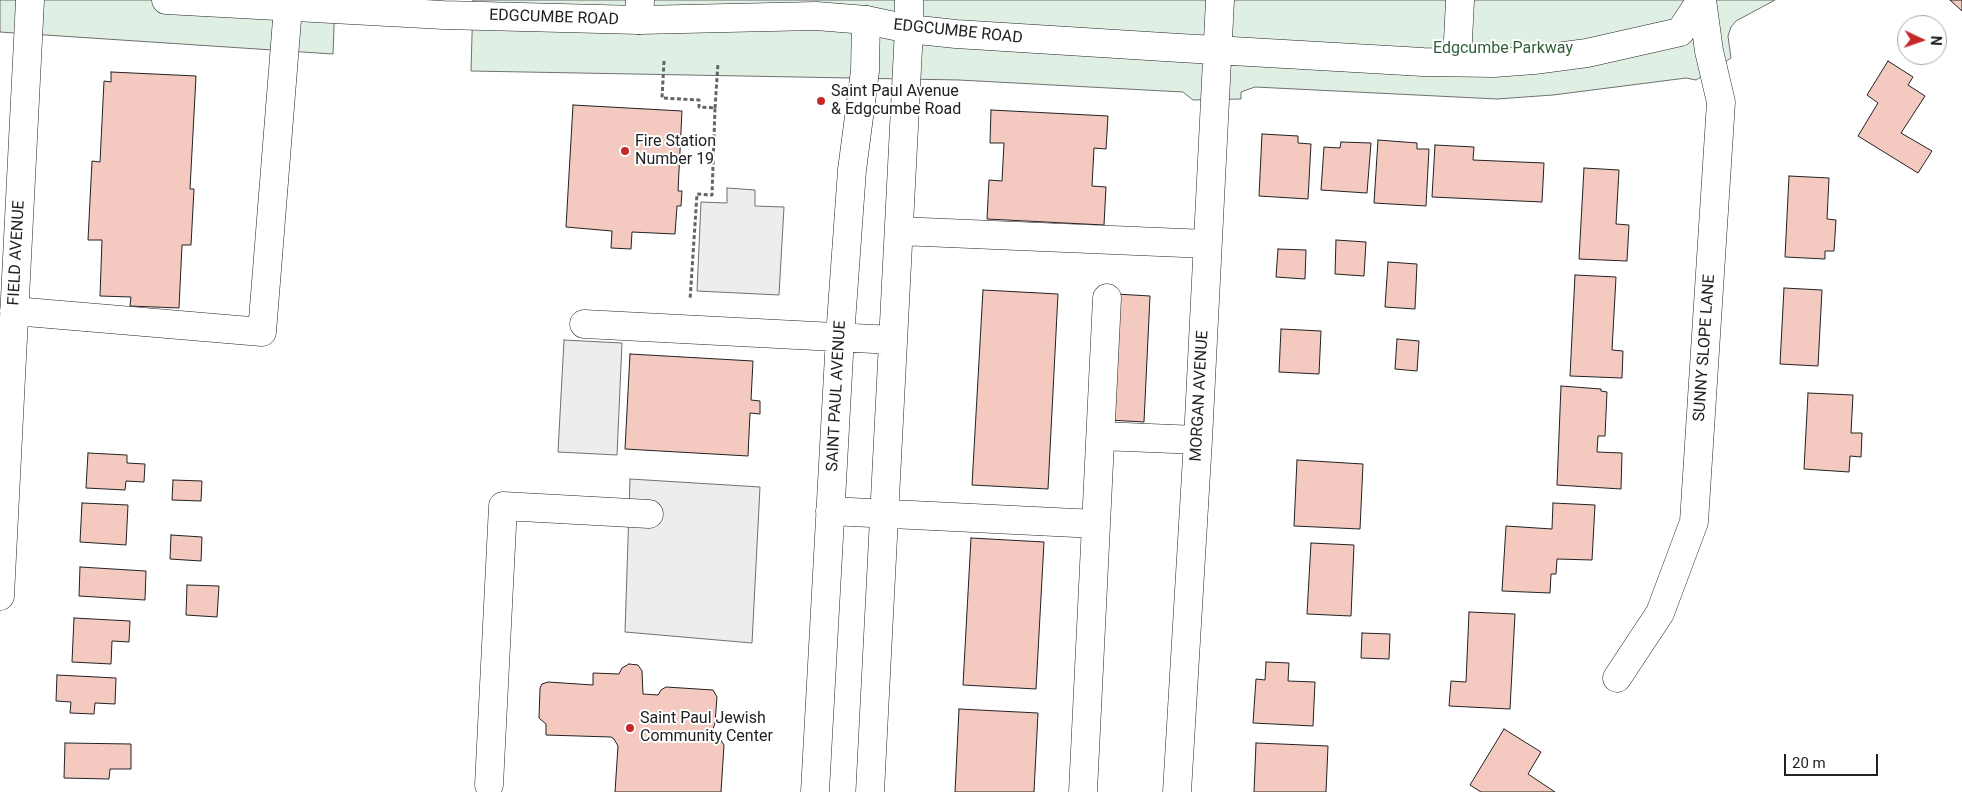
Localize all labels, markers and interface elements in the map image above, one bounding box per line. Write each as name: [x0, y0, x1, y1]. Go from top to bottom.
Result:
street label: EDGCUMBE ROAD: [489, 6, 619, 30]
north arrow: [1897, 15, 1947, 65]
street label: EDGCUMBE ROAD: [892, 16, 1024, 48]
text: N: [1928, 35, 1944, 46]
park label: Edgcumbe Parkway: [1433, 39, 1573, 59]
place label: Saint Paul Avenue & Edgcumbe Road: [831, 82, 961, 120]
marker: Saint Paul Avenue & Edgcumbe Road: [815, 95, 827, 107]
place label: Fire Station Number 19: [635, 132, 716, 170]
marker: Fire Station Number 19: [619, 145, 631, 157]
street label: FIELD AVENUE: [5, 200, 29, 306]
street label: SUNNY SLOPE LANE: [1690, 274, 1720, 422]
street label: SAINT PAUL AVENUE: [823, 320, 851, 472]
street label: MORGAN AVENUE: [1187, 330, 1213, 462]
place label: Saint Paul Jewish Community Center: [640, 709, 773, 747]
marker: Saint Paul Jewish Community Center: [624, 722, 636, 734]
scale bar: [1787, 744, 1881, 776]
text: 20 m: [1792, 754, 1826, 772]

